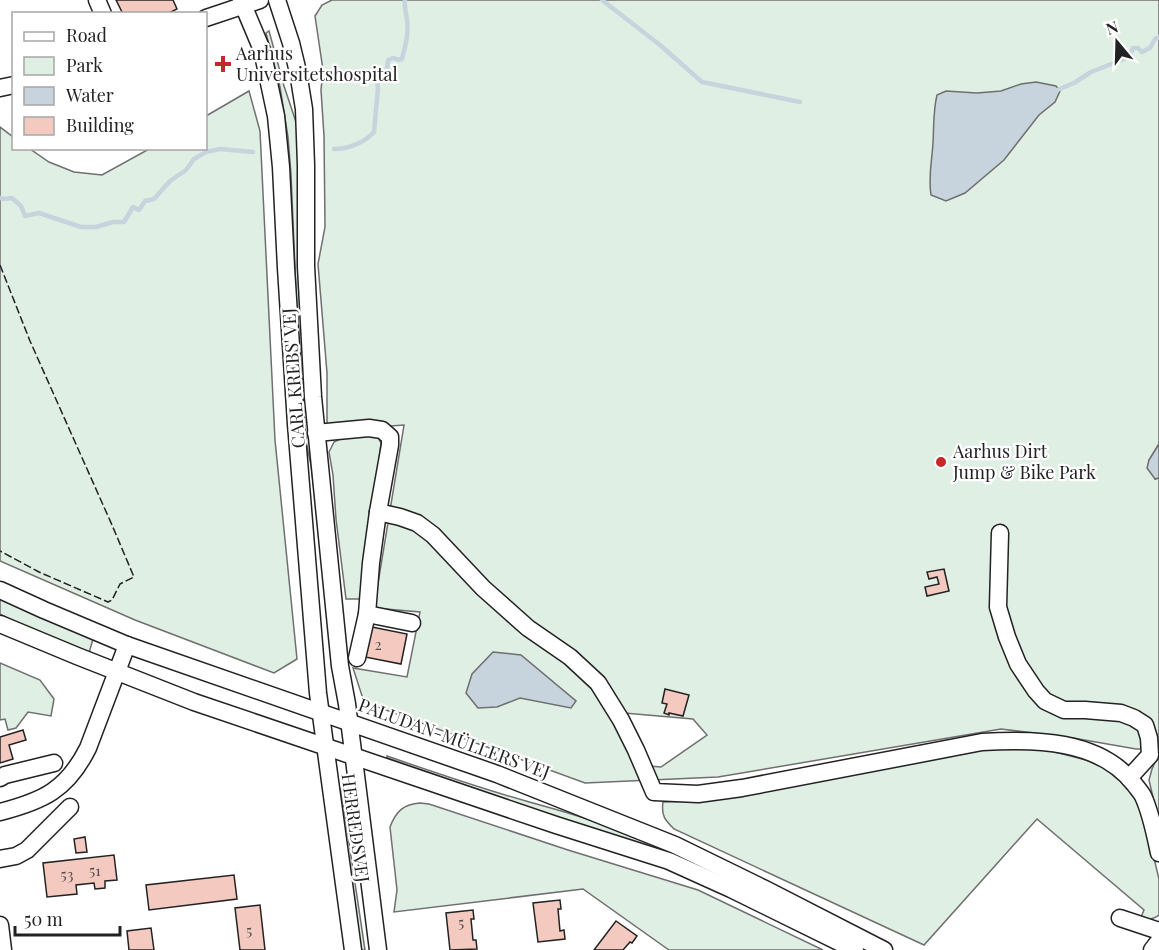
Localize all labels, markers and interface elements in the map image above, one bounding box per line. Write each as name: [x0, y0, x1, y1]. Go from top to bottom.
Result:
legend: [12, 12, 207, 150]
north arrow: [1087, 12, 1147, 72]
text: N: [1103, 15, 1121, 39]
text: Road: [66, 23, 107, 47]
place label: Aarhus Universitetshospital: [235, 41, 398, 86]
text: Park: [66, 53, 103, 77]
marker: Aarhus Universitetshospital: [214, 55, 232, 73]
text: Water: [65, 83, 114, 107]
text: Building: [66, 113, 134, 137]
street label: CARL KREBS' VEJ: [276, 307, 310, 449]
place label: Aarhus Dirt Jump & Bike Park: [952, 439, 1096, 484]
marker: Aarhus Dirt Jump & Bike Park: [934, 455, 948, 469]
house number: 2: [374, 634, 382, 654]
street label: PALUDAN-MÜLLERS VEJ: [355, 692, 554, 784]
street label: HERREDSVEJ: [336, 772, 376, 884]
house number: 51: [89, 860, 101, 880]
house number: 53: [61, 864, 74, 884]
scale bar: [15, 899, 120, 937]
text: 50 m: [24, 907, 63, 931]
house number: 5: [458, 912, 464, 932]
house number: 5: [246, 920, 252, 940]

